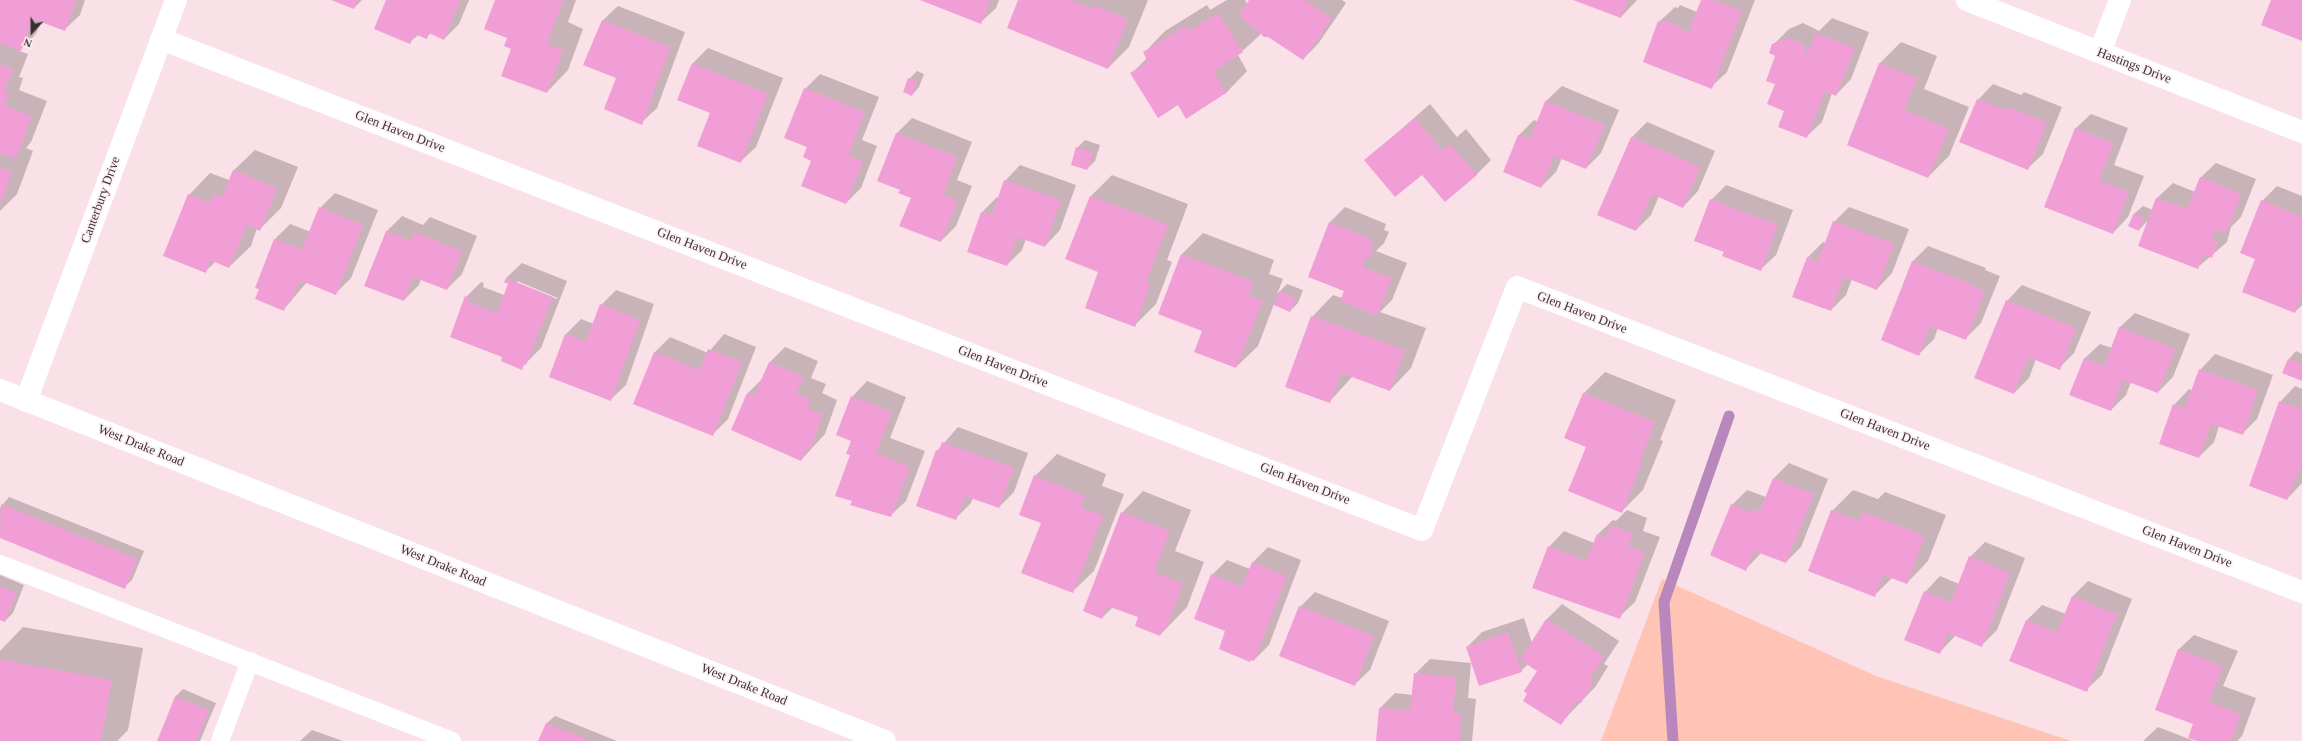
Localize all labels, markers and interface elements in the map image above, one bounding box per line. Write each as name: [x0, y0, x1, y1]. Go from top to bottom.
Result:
north arrow: [12, 12, 52, 52]
text: N: [22, 36, 34, 50]
street label: Hastings Drive: [2095, 45, 2173, 87]
street label: Glen Haven Drive: [353, 108, 447, 156]
street label: Canterbury Drive: [78, 154, 124, 246]
street label: Glen Haven Drive: [655, 225, 749, 273]
street label: Glen Haven Drive: [1535, 289, 1629, 337]
street label: Glen Haven Drive: [956, 343, 1050, 391]
street label: Glen Haven Drive: [1838, 406, 1932, 454]
street label: West Drake Road: [96, 422, 186, 470]
street label: Glen Haven Drive: [1258, 460, 1352, 508]
street label: Glen Haven Drive: [2140, 523, 2234, 571]
street label: West Drake Road: [398, 542, 488, 590]
street label: West Drake Road: [699, 661, 789, 709]

